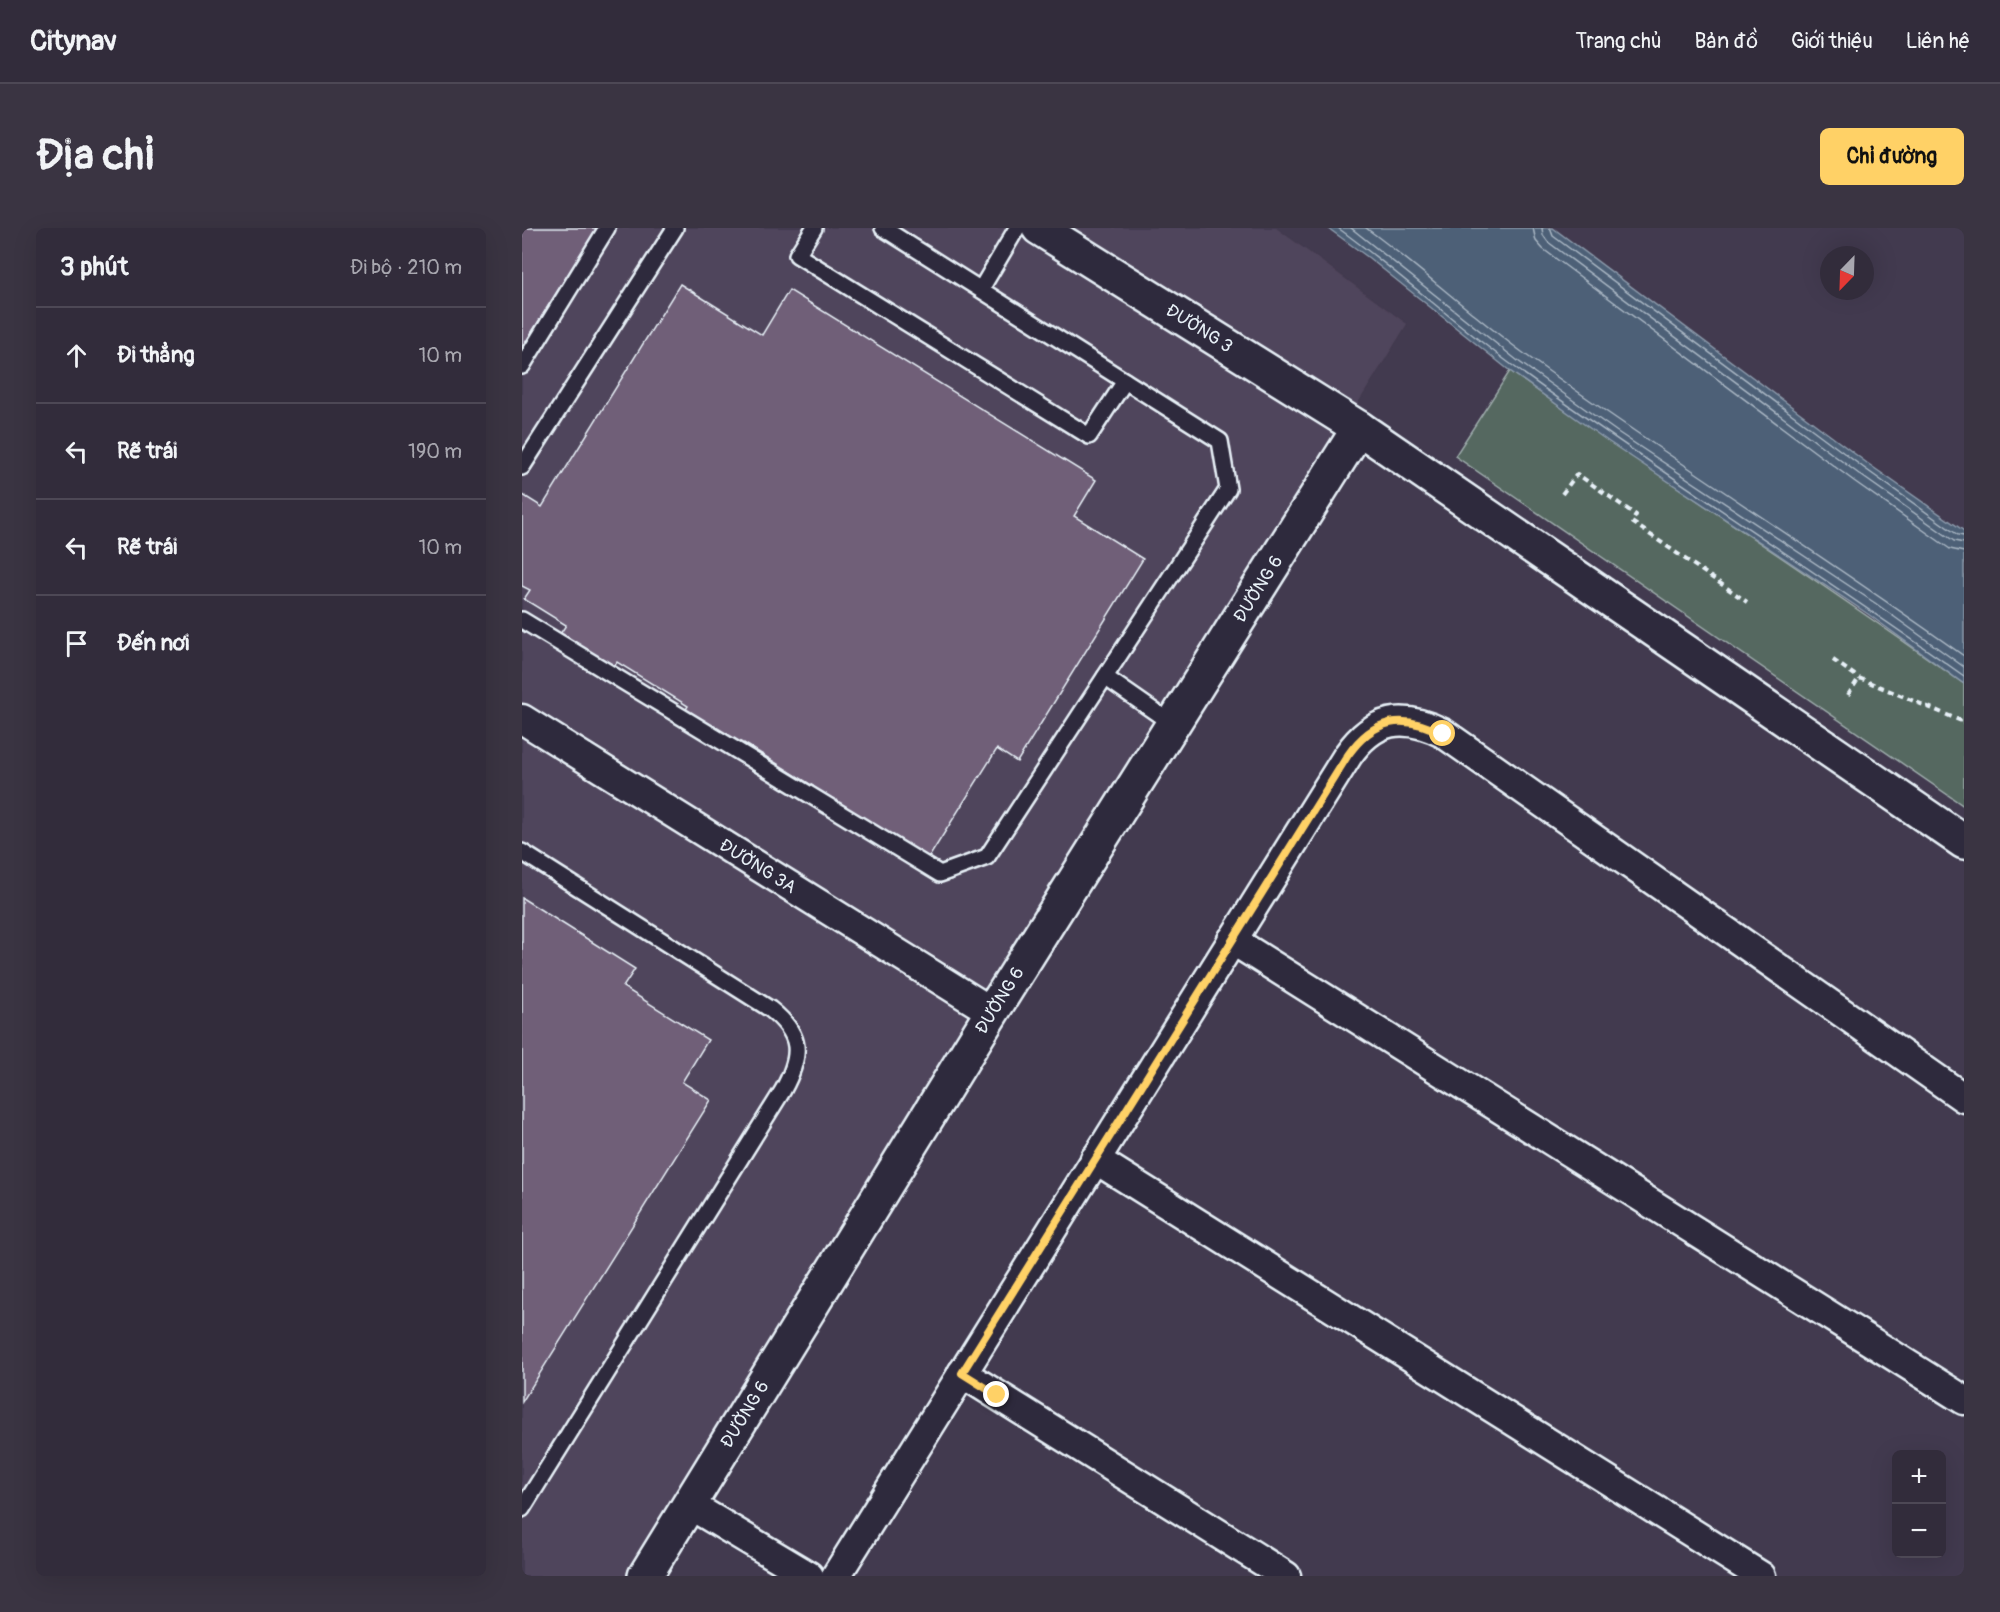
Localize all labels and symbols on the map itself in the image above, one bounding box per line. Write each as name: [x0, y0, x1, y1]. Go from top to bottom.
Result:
north arrow: [1820, 246, 1874, 300]
street label: ĐƯỜNG 3: [1161, 299, 1237, 358]
street label: ĐƯỜNG 6: [1229, 551, 1288, 627]
route start: [1429, 720, 1455, 746]
street label: ĐƯỜNG 3A: [715, 834, 801, 899]
street label: ĐƯỜNG 6: [970, 963, 1029, 1039]
street label: ĐƯỜNG 6: [716, 1376, 774, 1452]
route end: [983, 1381, 1009, 1407]

